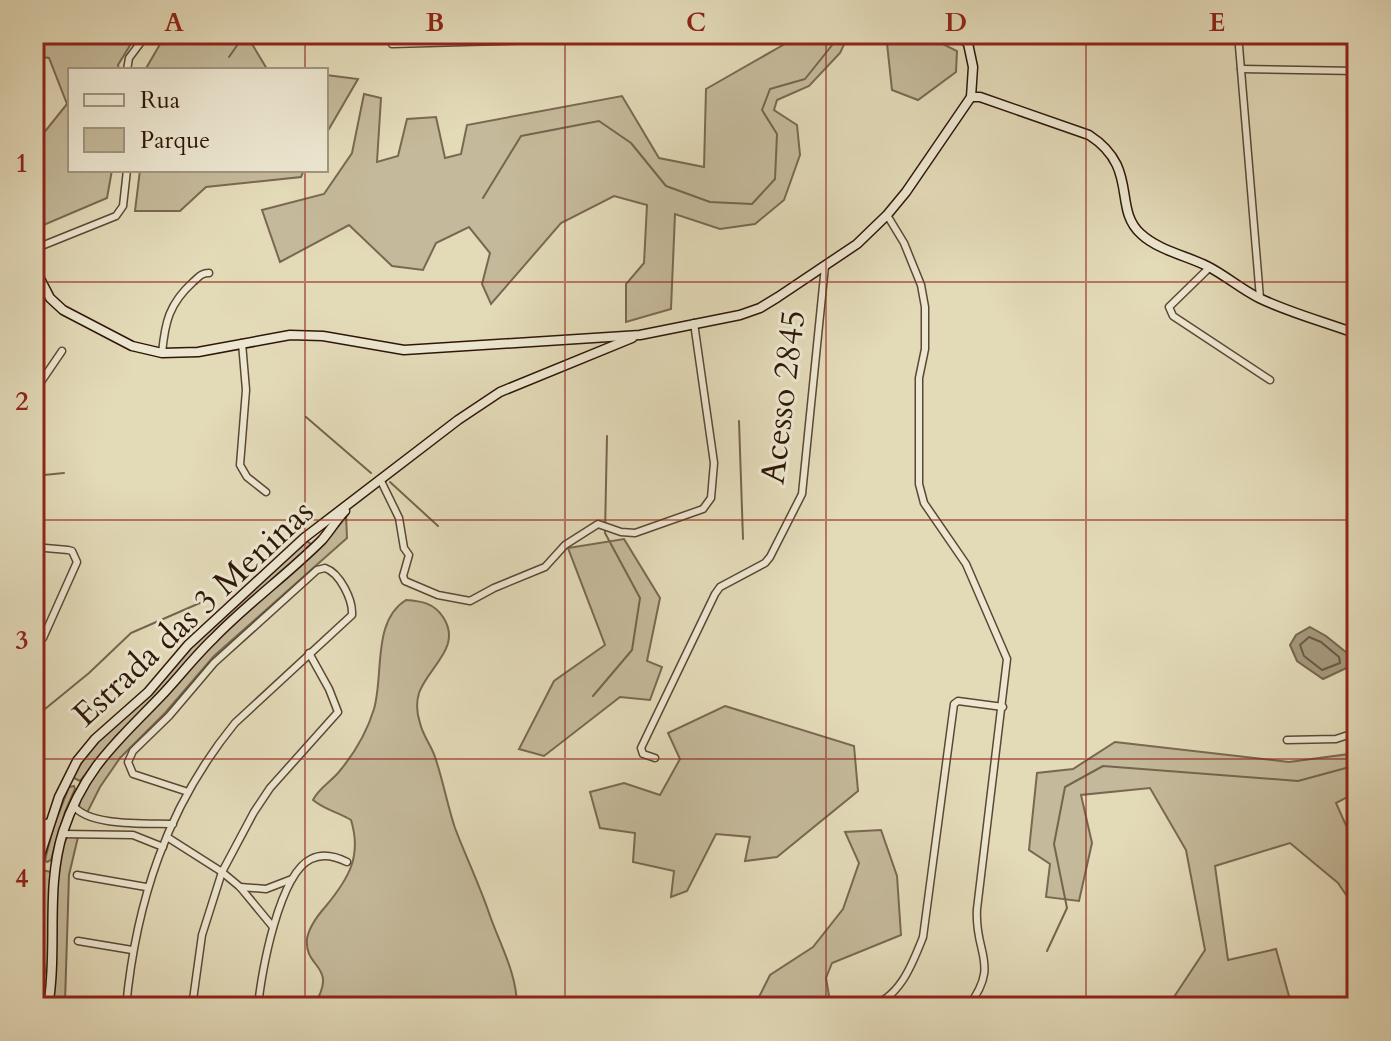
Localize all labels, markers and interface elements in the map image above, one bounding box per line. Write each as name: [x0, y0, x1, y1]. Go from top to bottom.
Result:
text: A: [164, 5, 184, 40]
text: B: [426, 5, 444, 40]
text: C: [686, 5, 706, 40]
text: D: [945, 5, 967, 40]
text: E: [1209, 5, 1225, 40]
legend: [68, 68, 328, 172]
text: Rua: [140, 84, 181, 117]
text: Parque: [140, 124, 210, 157]
text: 1: [15, 146, 29, 181]
street label: Acesso 2845: [750, 307, 816, 487]
text: 2: [15, 384, 29, 419]
street label: Estrada das 3 Meninas: [63, 489, 323, 737]
text: 3: [15, 623, 29, 658]
text: 4: [15, 861, 29, 896]

